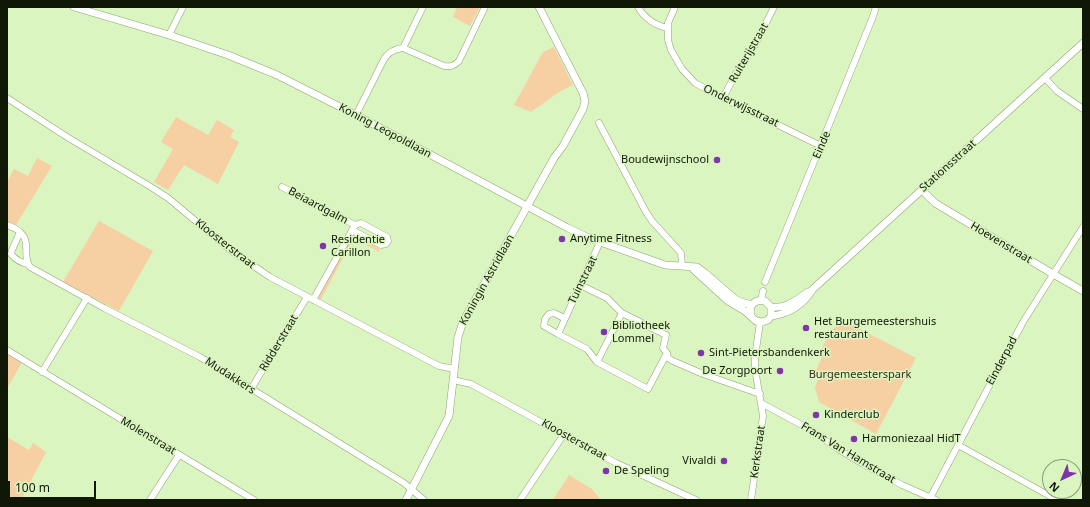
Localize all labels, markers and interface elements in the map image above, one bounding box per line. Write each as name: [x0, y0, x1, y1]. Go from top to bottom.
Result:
street label: Ruiterijstraat: [727, 21, 771, 85]
street label: Onderwijsstraat: [701, 82, 781, 130]
street label: Koning Leopoldlaan: [336, 101, 434, 161]
street label: Einde: [810, 129, 834, 161]
street label: Stationsstraat: [917, 137, 979, 195]
place label: Boudewijnschool: [621, 153, 709, 167]
marker: Boudewijnschool: [712, 155, 722, 165]
street label: Beiaardgalm: [286, 185, 350, 227]
street label: Kloosterstraat: [192, 216, 258, 272]
street label: Hoevenstraat: [968, 220, 1034, 266]
street label: Koningin Astridlaan: [457, 232, 517, 328]
place label: Anytime Fitness: [570, 232, 652, 246]
place label: Residentie Carillon: [331, 233, 385, 259]
marker: Anytime Fitness: [557, 234, 567, 244]
marker: Residentie Carillon: [318, 241, 328, 251]
street label: Tuinstraat: [566, 254, 600, 306]
street label: Ridderstraat: [257, 312, 301, 374]
place label: Het Burgemeestershuis restaurant: [814, 315, 936, 341]
place label: Bibliotheek Lommel: [612, 319, 670, 345]
marker: Het Burgemeestershuis restaurant: [801, 323, 811, 333]
marker: Bibliotheek Lommel: [599, 327, 609, 337]
street label: Einderpad: [984, 335, 1020, 387]
place label: Sint-Pietersbandenkerk: [709, 346, 830, 360]
marker: Sint-Pietersbandenkerk: [696, 348, 706, 358]
street label: Mudakkers: [202, 355, 258, 397]
place label: De Zorgpoort: [702, 364, 772, 378]
marker: De Zorgpoort: [775, 366, 785, 376]
park label: Burgemeesterspark: [809, 368, 911, 382]
place label: Kinderclub: [824, 408, 879, 422]
marker: Kinderclub: [811, 410, 821, 420]
street label: Molenstraat: [118, 414, 178, 458]
street label: Kloosterstraat: [539, 417, 609, 463]
street label: Frans Van Hamstraat: [798, 420, 898, 486]
street label: Kerkstraat: [748, 425, 768, 479]
place label: Harmoniezaal HidT: [862, 432, 961, 446]
marker: Harmoniezaal HidT: [849, 434, 859, 444]
place label: Vivaldi: [682, 454, 716, 468]
marker: Vivaldi: [719, 456, 729, 466]
north arrow: [1042, 459, 1082, 499]
place label: De Speling: [614, 464, 669, 478]
marker: De Speling: [601, 466, 611, 476]
scale bar: [10, 473, 98, 499]
text: 100 m: [15, 479, 50, 496]
text: N: [1046, 479, 1062, 496]

